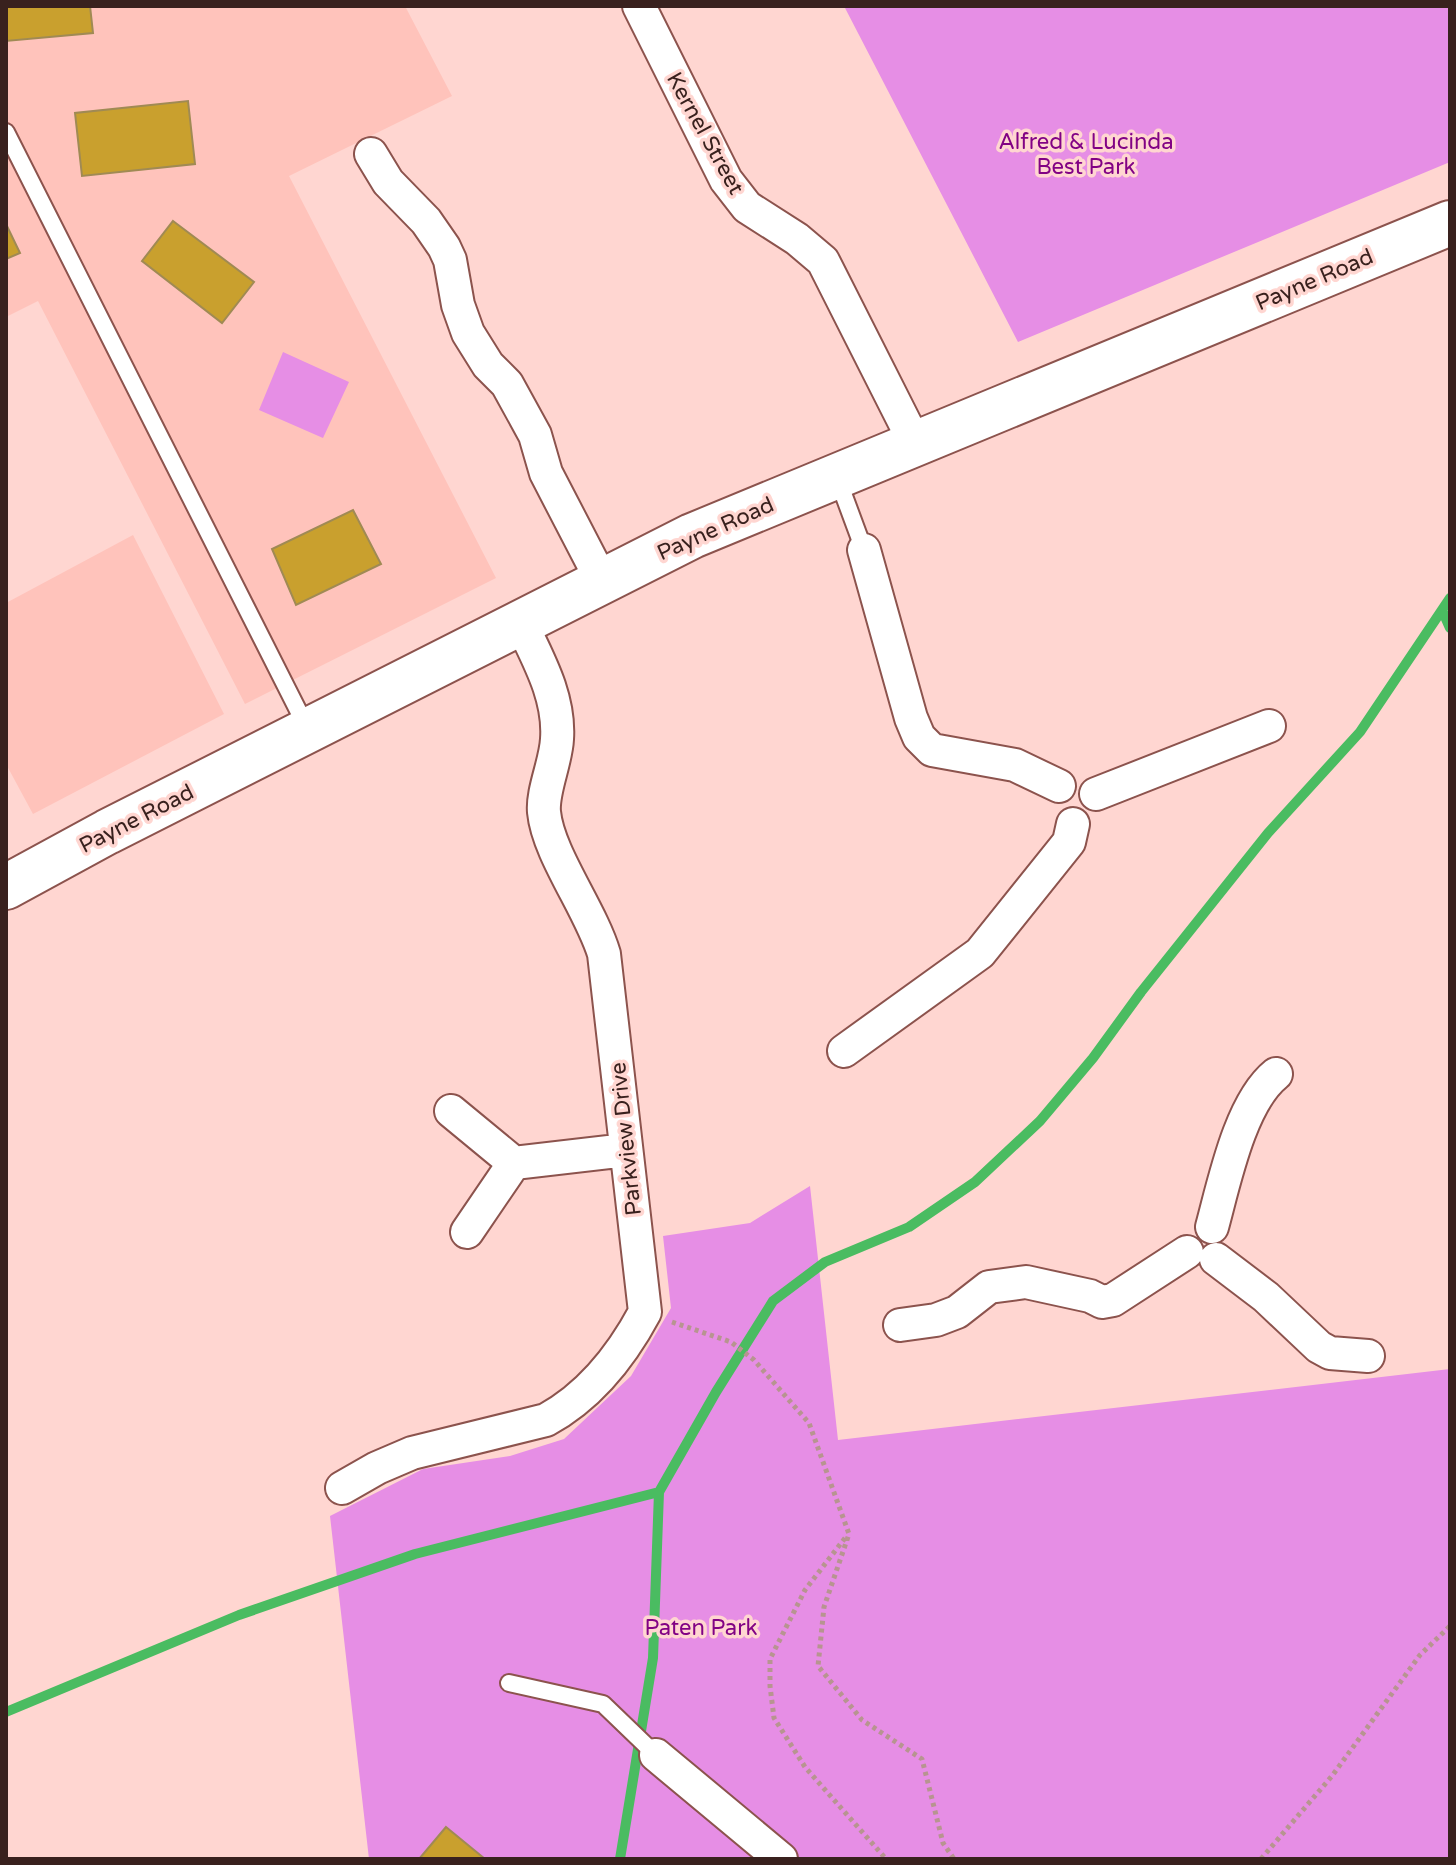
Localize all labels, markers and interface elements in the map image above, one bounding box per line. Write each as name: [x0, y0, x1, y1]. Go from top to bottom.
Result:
street label: Kernel Street: [661, 68, 749, 199]
park label: Alfred & Lucinda Best Park: [998, 129, 1174, 180]
street label: Payne Road: [1252, 244, 1377, 316]
street label: Payne Road: [653, 492, 778, 566]
street label: Payne Road: [75, 779, 198, 859]
street label: Parkview Drive: [605, 1061, 647, 1217]
park label: Paten Park: [644, 1615, 758, 1641]

